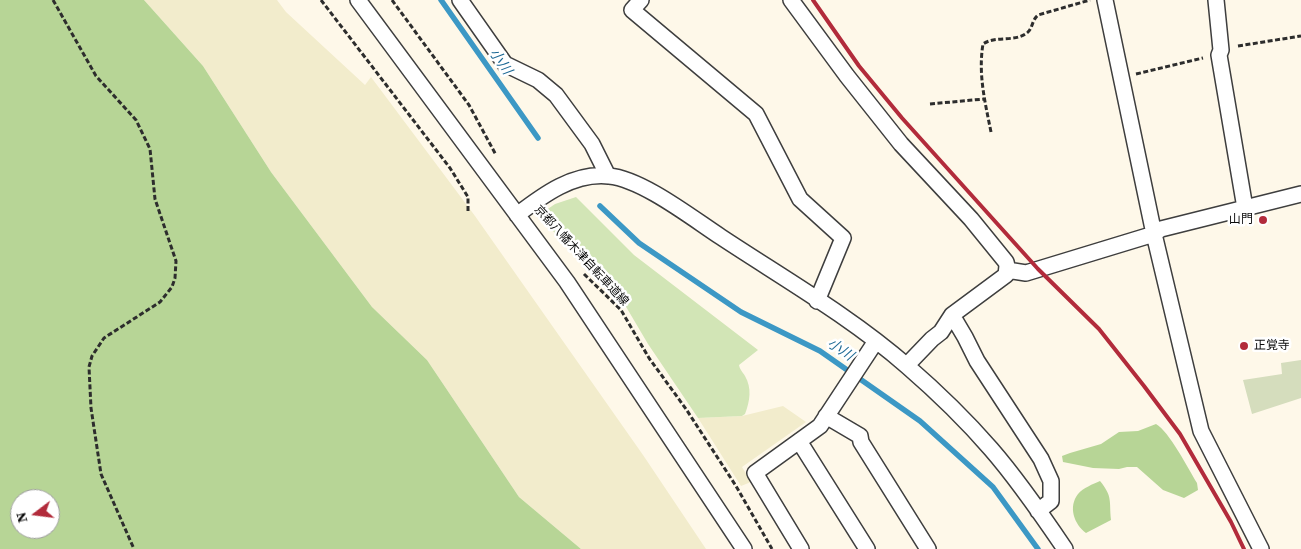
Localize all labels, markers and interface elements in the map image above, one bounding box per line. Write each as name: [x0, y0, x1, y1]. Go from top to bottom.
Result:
water label: 小川: [485, 46, 515, 78]
street label: 京都八幡木津自転車道線: [531, 203, 631, 309]
place label: 山門: [1229, 213, 1253, 227]
marker: 山門: [1257, 214, 1269, 226]
water label: 小川: [824, 335, 856, 365]
place label: 正覚寺: [1254, 339, 1290, 353]
marker: 正覚寺: [1238, 340, 1250, 352]
north arrow: [10, 489, 60, 539]
text: N: [10, 510, 32, 525]

